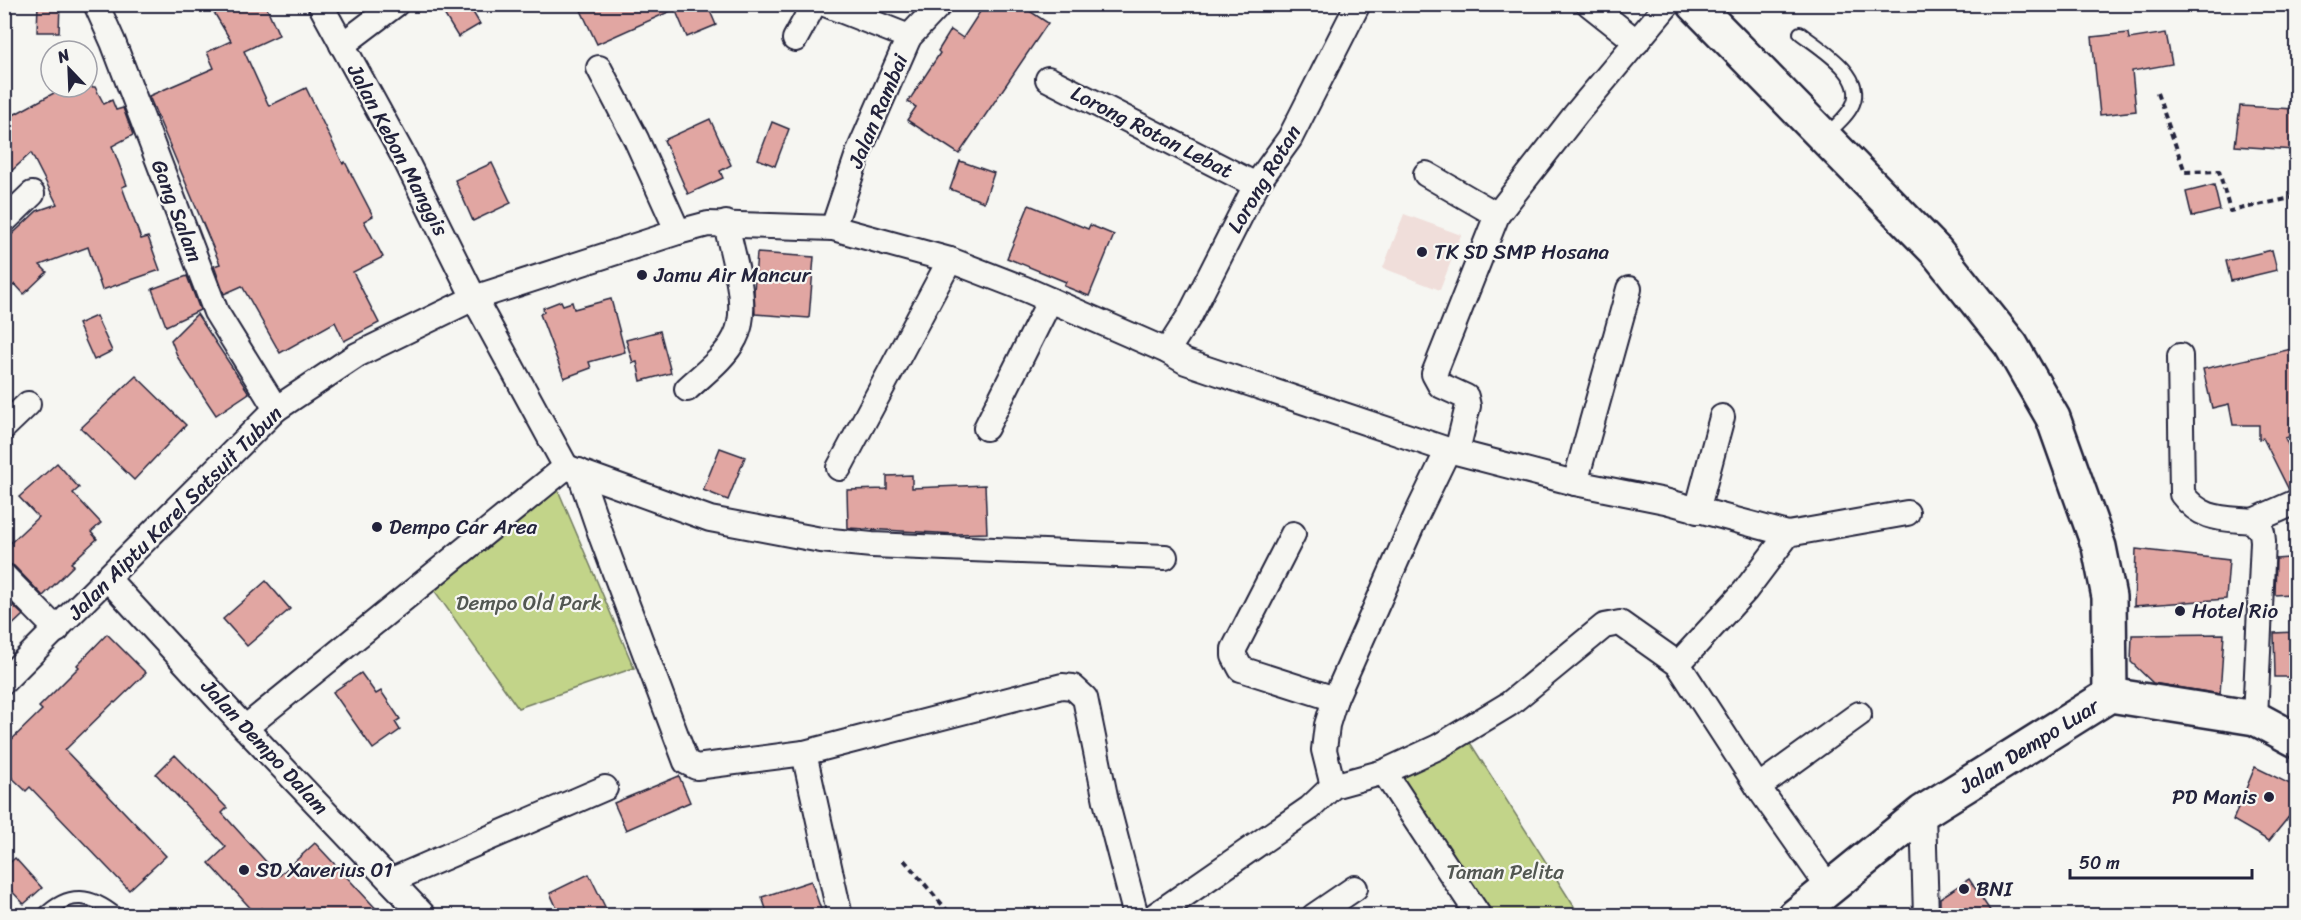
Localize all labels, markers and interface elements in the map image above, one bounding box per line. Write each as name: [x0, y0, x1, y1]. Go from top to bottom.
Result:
north arrow: [39, 39, 99, 99]
text: N: [52, 40, 75, 72]
street label: Jalan Rambai: [836, 47, 920, 175]
street label: Jalan Kebon Manggis: [336, 56, 460, 243]
street label: Lorong Rotan Lebat: [1064, 75, 1240, 189]
street label: Lorong Rotan: [1216, 117, 1312, 241]
street label: Gang Salam: [140, 154, 214, 268]
place label: TK SD SMP Hosana: [1434, 233, 1610, 271]
marker: TK SD SMP Hosana: [1415, 245, 1429, 259]
place label: Jamu Air Mancur: [653, 256, 812, 294]
marker: Jamu Air Mancur: [635, 268, 649, 282]
street label: Jalan Aiptu Karel Satsuit Tubun: [57, 396, 292, 631]
place label: Dempo Car Area: [389, 508, 538, 546]
marker: Dempo Car Area: [370, 520, 384, 534]
park label: Dempo Old Park: [456, 584, 602, 622]
place label: Hotel Rio: [2192, 592, 2278, 630]
marker: Hotel Rio: [2173, 604, 2187, 618]
street label: Jalan Dempo Dalam: [191, 669, 339, 824]
street label: Jalan Dempo Luar: [1950, 687, 2108, 805]
place label: PD Manis: [2172, 778, 2257, 816]
marker: PD Manis: [2262, 790, 2276, 804]
scale bar: [2070, 842, 2252, 880]
text: 50 m: [2079, 847, 2120, 879]
place label: SD Xaverius 01: [256, 851, 393, 889]
park label: Taman Pelita: [1446, 853, 1564, 891]
marker: SD Xaverius 01: [237, 863, 251, 877]
place label: BNI: [1976, 870, 2014, 908]
marker: BNI: [1957, 882, 1971, 896]

